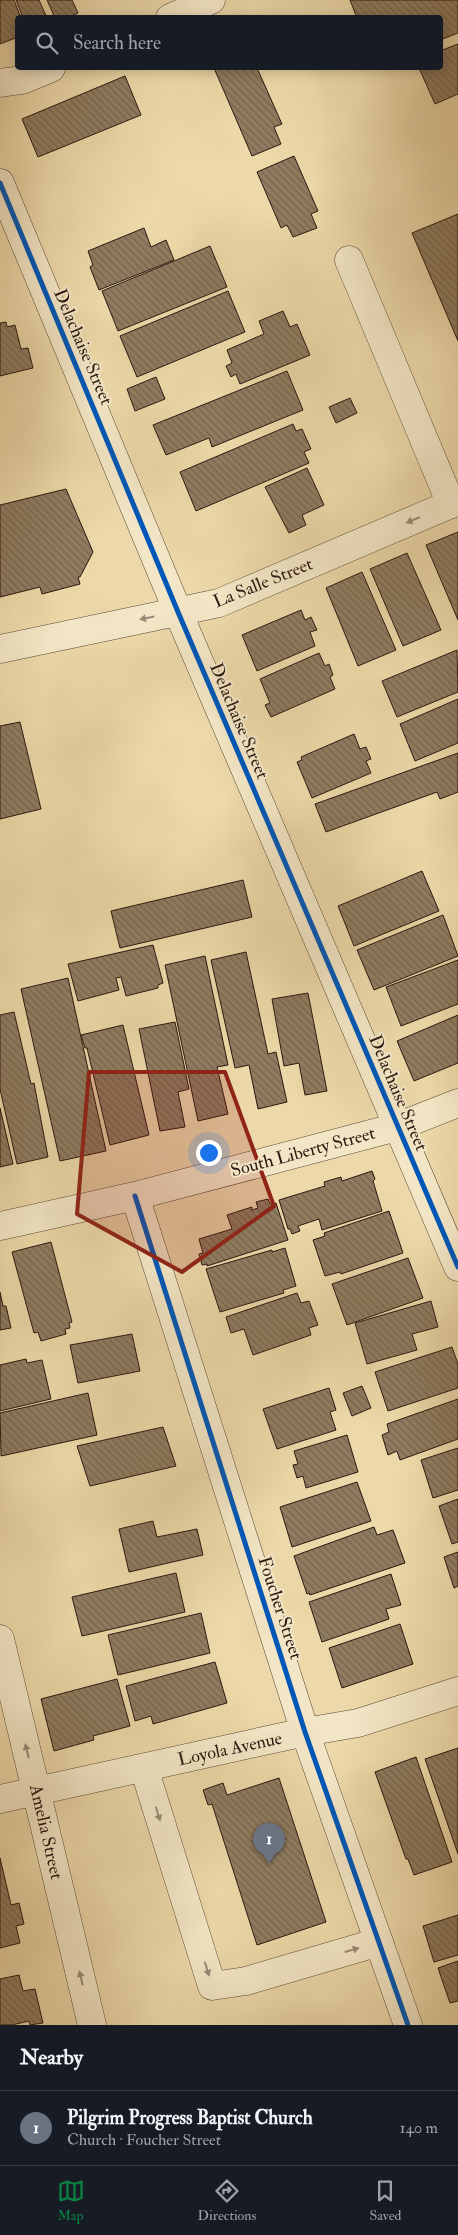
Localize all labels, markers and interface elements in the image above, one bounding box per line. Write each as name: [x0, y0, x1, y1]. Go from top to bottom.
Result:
search box: [15, 15, 443, 70]
icon: search: [33, 29, 61, 57]
text: Search here: [73, 31, 161, 55]
street label: Delachaise Street: [48, 285, 118, 409]
one-way arrow: [406, 516, 420, 524]
street label: La Salle Street: [210, 553, 316, 613]
one-way arrow: [138, 614, 154, 622]
street label: Delachaise Street: [204, 659, 274, 783]
street label: Delachaise Street: [363, 1031, 433, 1155]
street label: South Liberty Street: [228, 1122, 378, 1182]
your location: [196, 1140, 222, 1166]
street label: Foucher Street: [253, 1554, 308, 1663]
street label: Loyola Avenue: [176, 1727, 285, 1771]
one-way arrow: [23, 1744, 31, 1759]
street label: Amelia Street: [24, 1781, 68, 1882]
one-way arrow: [155, 1807, 163, 1822]
pin: 1: [253, 1823, 285, 1864]
one-way arrow: [345, 1945, 360, 1953]
one-way arrow: [203, 1962, 211, 1977]
one-way arrow: [77, 1970, 85, 1985]
text: Nearby: [20, 2044, 83, 2071]
text: Pilgrim Progress Baptist Church: [67, 2106, 313, 2130]
text: 1: [33, 2118, 39, 2138]
text: 140 m: [400, 2118, 438, 2138]
text: Church · Foucher Street: [67, 2130, 221, 2150]
tab: Map: [57, 2177, 85, 2224]
tab: Directions: [198, 2177, 256, 2224]
tab: Saved: [369, 2177, 401, 2224]

